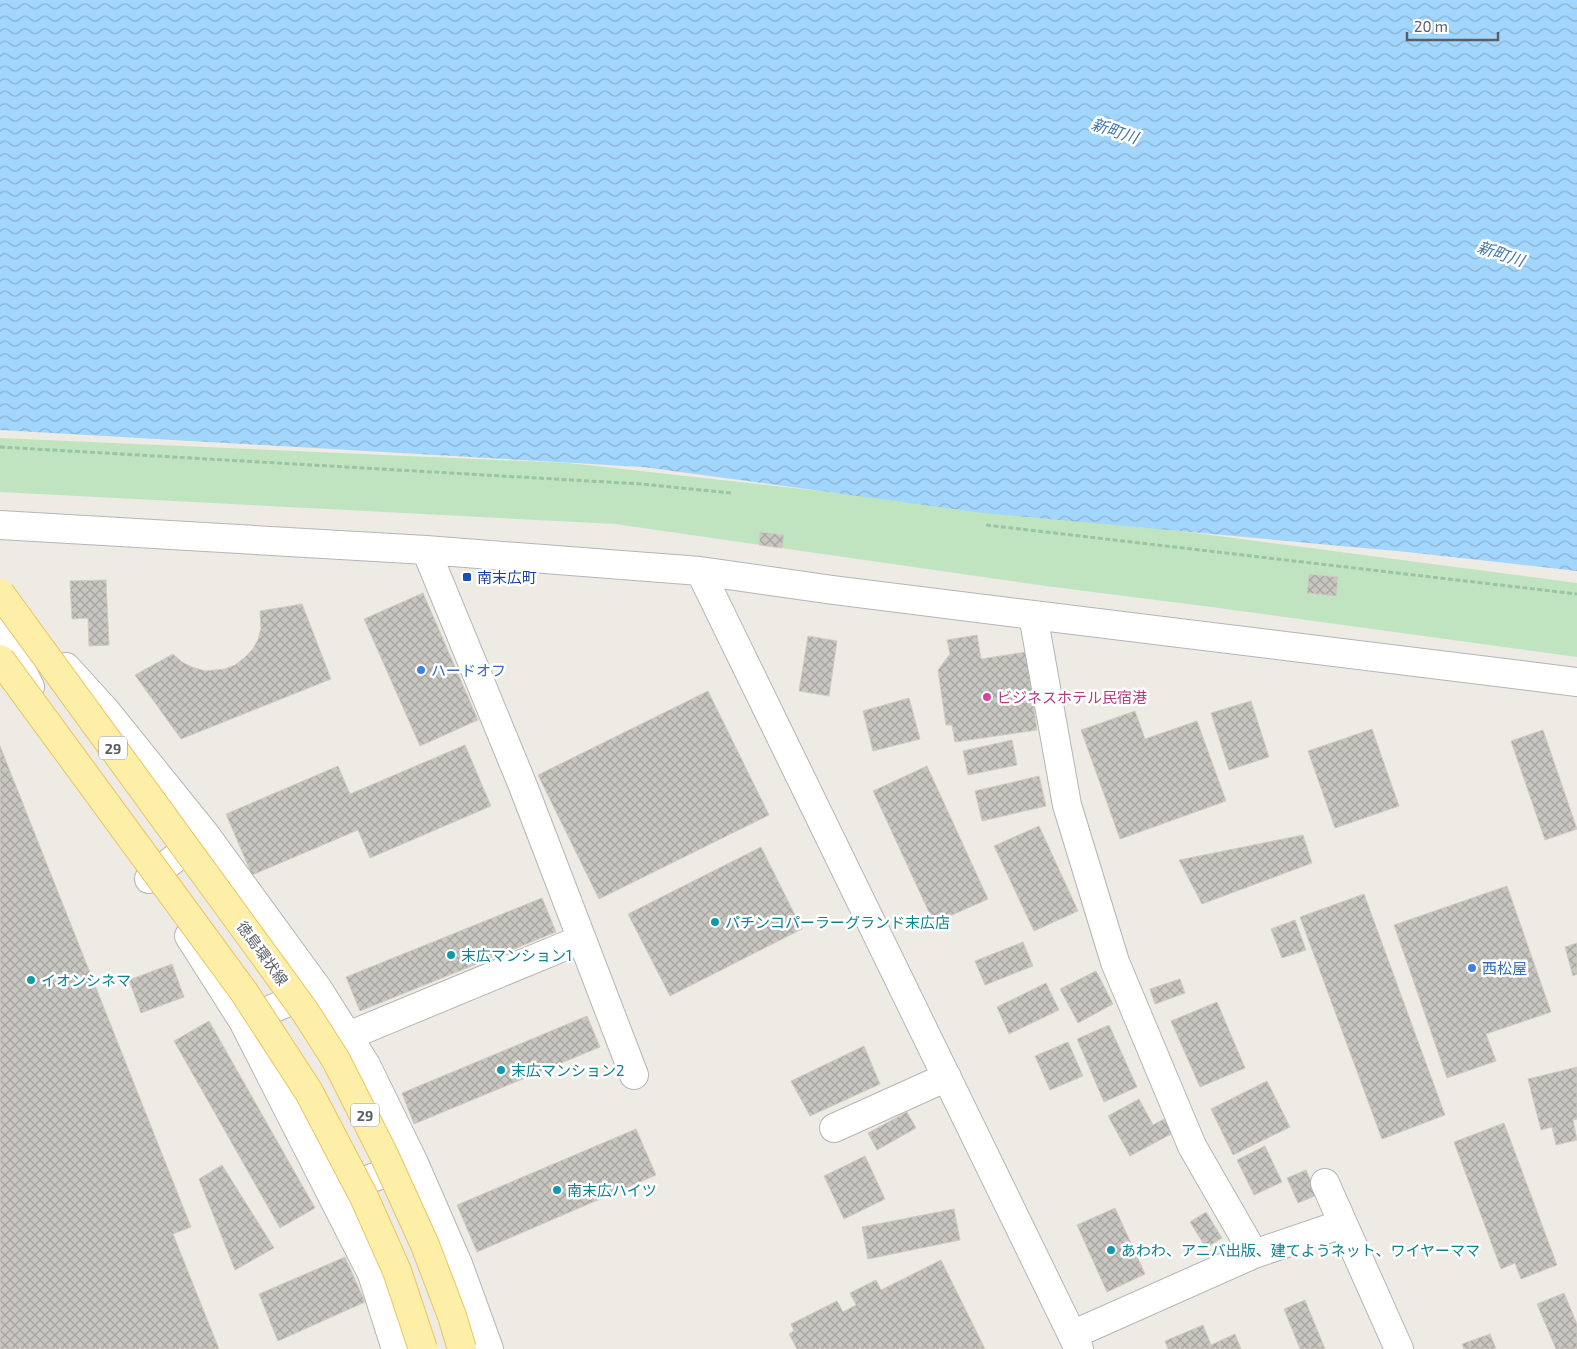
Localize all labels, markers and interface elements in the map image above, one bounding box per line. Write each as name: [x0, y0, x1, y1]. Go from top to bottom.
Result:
scale bar: [1407, 10, 1498, 42]
text: 20 m: [1414, 17, 1448, 35]
water label: 新町川: [1089, 114, 1143, 147]
water label: 新町川: [1475, 237, 1529, 270]
place label: 南末広町: [477, 568, 537, 586]
marker: 南末広町: [461, 571, 473, 583]
place label: ハードオフ: [431, 661, 506, 679]
marker: ハードオフ: [415, 664, 427, 676]
place label: ビジネスホテル民宿港: [997, 688, 1147, 706]
marker: ビジネスホテル民宿港: [981, 691, 993, 703]
road number: 29: [99, 736, 127, 760]
place label: パチンコパーラーグランド末広店: [725, 913, 950, 931]
marker: パチンコパーラーグランド末広店: [709, 916, 721, 928]
street label: 徳島環状線: [234, 917, 292, 989]
place label: 末広マンション1: [461, 946, 572, 964]
marker: 末広マンション1: [445, 949, 457, 961]
place label: 西松屋: [1482, 959, 1527, 977]
marker: 西松屋: [1466, 962, 1478, 974]
place label: イオンシネマ: [41, 971, 131, 989]
marker: イオンシネマ: [25, 974, 37, 986]
place label: 末広マンション2: [511, 1061, 624, 1079]
marker: 末広マンション2: [495, 1064, 507, 1076]
road number: 29: [351, 1104, 379, 1126]
place label: 南末広ハイツ: [567, 1181, 657, 1199]
marker: 南末広ハイツ: [551, 1184, 563, 1196]
place label: あわわ、アニバ出版、建てようネット、ワイヤーママ: [1121, 1241, 1480, 1259]
marker: あわわ、アニバ出版、建てようネット、ワイヤーママ: [1105, 1244, 1117, 1256]

